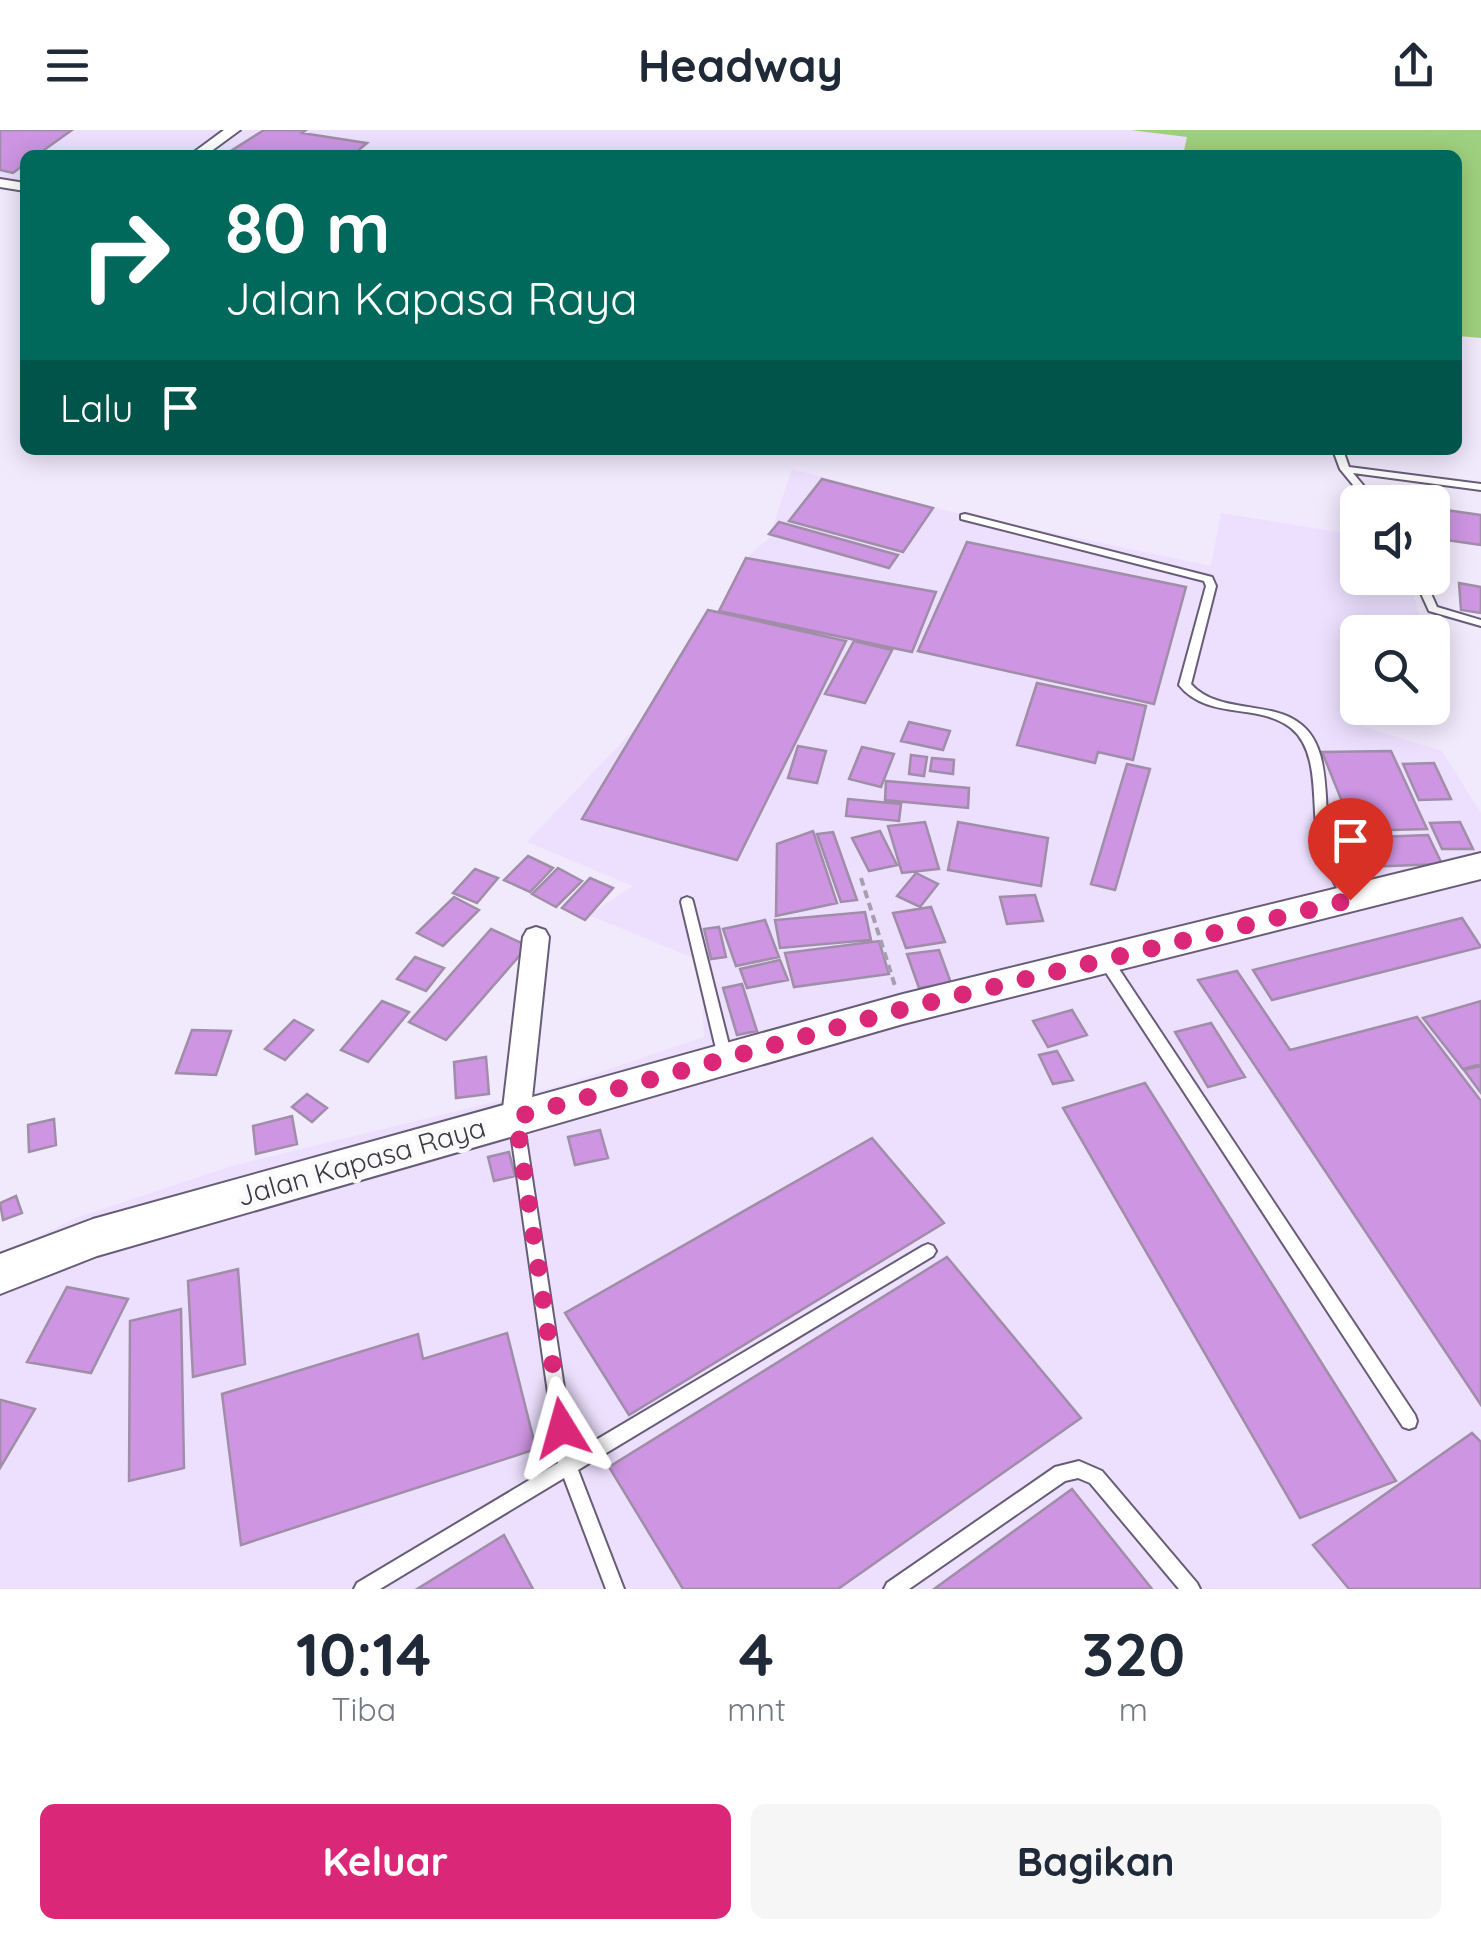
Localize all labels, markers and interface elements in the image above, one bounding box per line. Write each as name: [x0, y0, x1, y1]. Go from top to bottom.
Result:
text: Headway: [638, 37, 843, 93]
icon: menu: [40, 38, 95, 93]
icon: share: [1386, 38, 1441, 93]
text: 80 m: [225, 183, 390, 271]
icon: right: [60, 190, 190, 320]
text: Jalan Kapasa Raya: [225, 270, 638, 326]
icon: arrive: [153, 380, 208, 435]
text: Lalu: [60, 384, 133, 432]
map controls: [1340, 485, 1450, 725]
button: sound: [1340, 485, 1450, 595]
button: search: [1340, 615, 1450, 725]
pin: [1308, 798, 1393, 901]
icon: arrive: [1323, 813, 1378, 868]
street label: Jalan Kapasa Raya: [233, 1109, 489, 1213]
position arrow: [510, 1376, 614, 1480]
text: 10:14: [296, 1616, 431, 1691]
text: 4: [739, 1616, 774, 1691]
text: 320: [1082, 1616, 1185, 1691]
text: Tiba: [331, 1689, 396, 1729]
text: mnt: [727, 1689, 786, 1729]
text: m: [1119, 1689, 1148, 1729]
button: Keluar: [40, 1804, 731, 1919]
button: Bagikan: [751, 1804, 1441, 1919]

